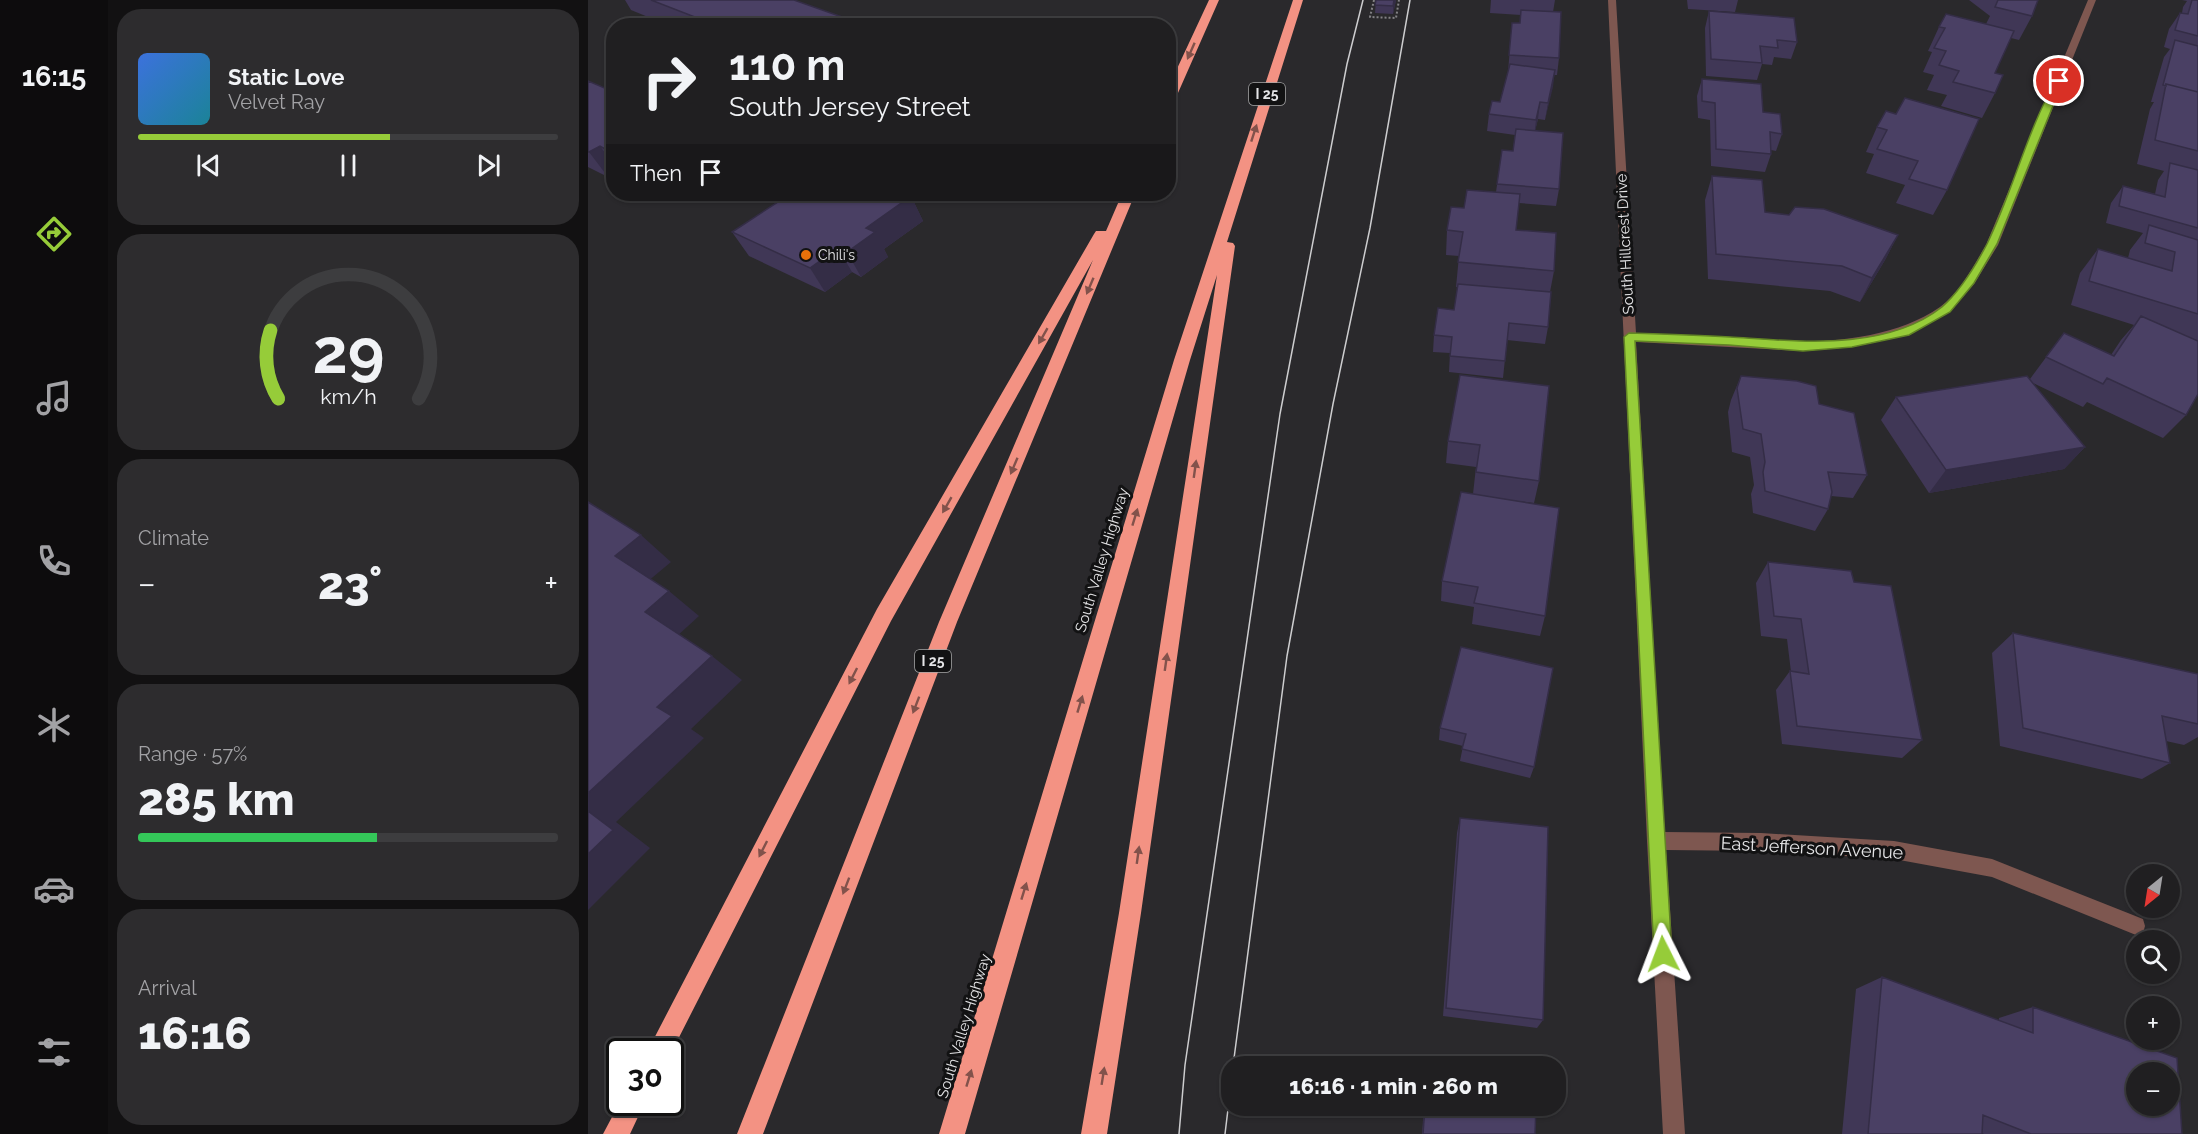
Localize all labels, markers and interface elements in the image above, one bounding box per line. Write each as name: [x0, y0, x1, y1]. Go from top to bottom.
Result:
text: 110 m: [729, 41, 845, 90]
icon: right: [630, 42, 708, 120]
one-way arrow: [1186, 42, 1195, 60]
pin: [2033, 55, 2084, 106]
text: 16:15: [22, 61, 86, 92]
text: Static Love: [228, 64, 345, 90]
icon: arrive: [2042, 64, 2075, 97]
road number: I 25: [1249, 83, 1285, 105]
text: Velvet Ray: [228, 90, 325, 114]
text: South Jersey Street: [729, 91, 971, 122]
one-way arrow: [1250, 124, 1260, 142]
icon: previous: [192, 149, 225, 182]
icon: pause: [332, 149, 365, 182]
icon: next: [472, 149, 505, 182]
icon: arrive: [694, 156, 727, 189]
text: Then: [630, 160, 682, 186]
street label: South Hillcrest Drive: [1612, 173, 1638, 315]
icon: directions: [33, 213, 75, 255]
place label: Chili's: [818, 247, 855, 263]
marker: Chili's: [799, 248, 813, 262]
one-way arrow: [1084, 277, 1094, 295]
text: 29: [312, 314, 384, 388]
one-way arrow: [1038, 327, 1048, 344]
icon: music: [33, 377, 75, 419]
text: km/h: [320, 384, 376, 409]
one-way arrow: [1009, 457, 1018, 475]
one-way arrow: [1190, 460, 1199, 479]
street label: South Valley Highway: [1071, 486, 1133, 634]
one-way arrow: [941, 497, 952, 513]
one-way arrow: [1131, 508, 1140, 526]
text: Climate: [138, 526, 209, 550]
icon: phone: [33, 540, 75, 582]
text: 23°: [318, 557, 382, 610]
text: −: [138, 564, 156, 603]
text: +: [544, 564, 558, 603]
road number: I 25: [915, 650, 951, 672]
one-way arrow: [1162, 653, 1171, 672]
one-way arrow: [848, 668, 858, 685]
one-way arrow: [1076, 695, 1085, 713]
one-way arrow: [911, 696, 921, 714]
icon: climate: [33, 704, 75, 746]
text: Range · 57%: [138, 742, 247, 766]
text: 285 km: [138, 773, 295, 826]
street label: East Jefferson Avenue: [1720, 832, 1904, 863]
one-way arrow: [758, 841, 768, 858]
one-way arrow: [1134, 846, 1143, 865]
north arrow: [2126, 864, 2180, 918]
map controls: [2126, 864, 2180, 1116]
icon: car: [33, 868, 75, 910]
one-way arrow: [841, 878, 851, 896]
one-way arrow: [1020, 882, 1029, 900]
position arrow: [1631, 922, 1695, 986]
button: search: [2126, 930, 2180, 984]
street label: South Valley Highway: [933, 952, 995, 1100]
text: Arrival: [138, 976, 197, 1000]
button: +: [2126, 996, 2180, 1050]
text: 16:16: [138, 1007, 252, 1060]
icon: filters: [33, 1031, 75, 1073]
speed limit sign: 30: [606, 1038, 684, 1116]
button: −: [2126, 1062, 2180, 1116]
one-way arrow: [1099, 1067, 1108, 1086]
one-way arrow: [965, 1069, 974, 1087]
text: 16:16 · 1 min · 260 m: [1289, 1073, 1498, 1099]

